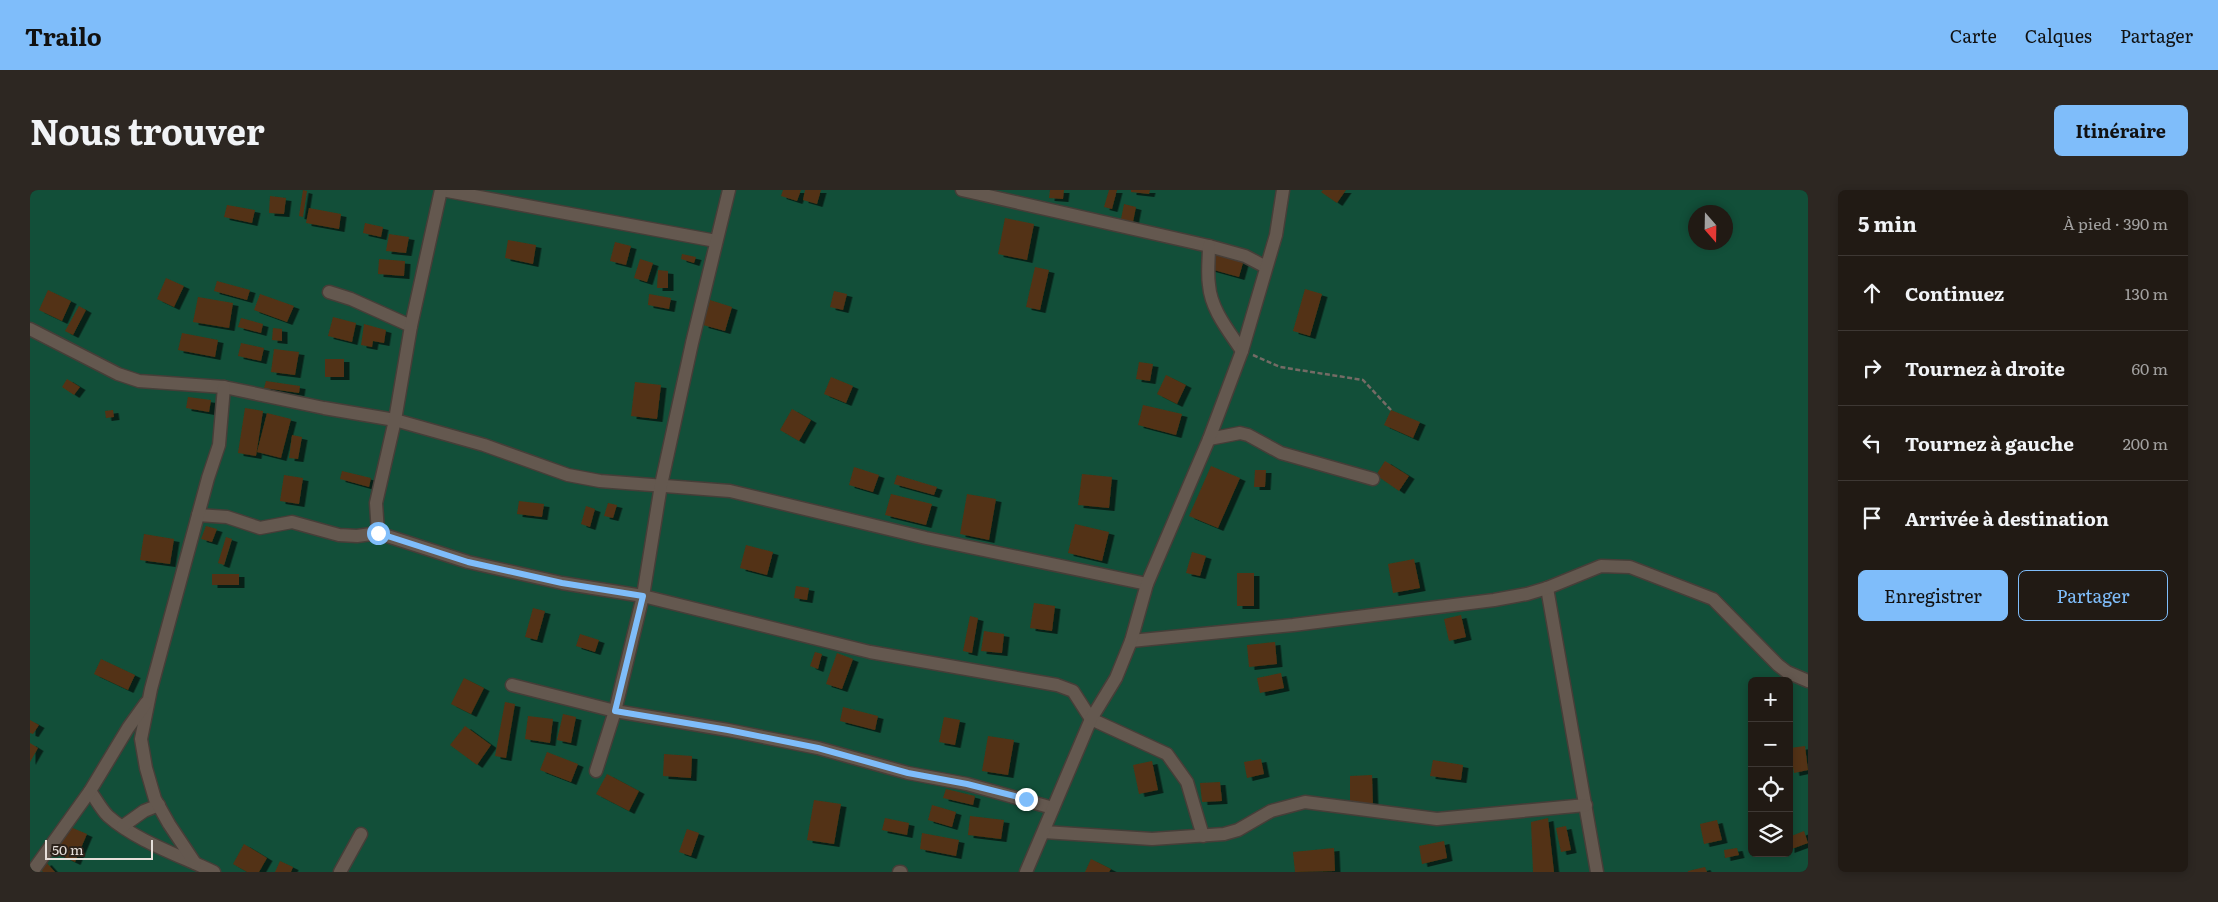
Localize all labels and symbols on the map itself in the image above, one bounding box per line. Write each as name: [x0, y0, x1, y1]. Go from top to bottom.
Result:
north arrow: [1688, 205, 1733, 250]
route start: [367, 522, 390, 545]
route end: [1015, 788, 1038, 811]
scale bar: [45, 837, 152, 860]

